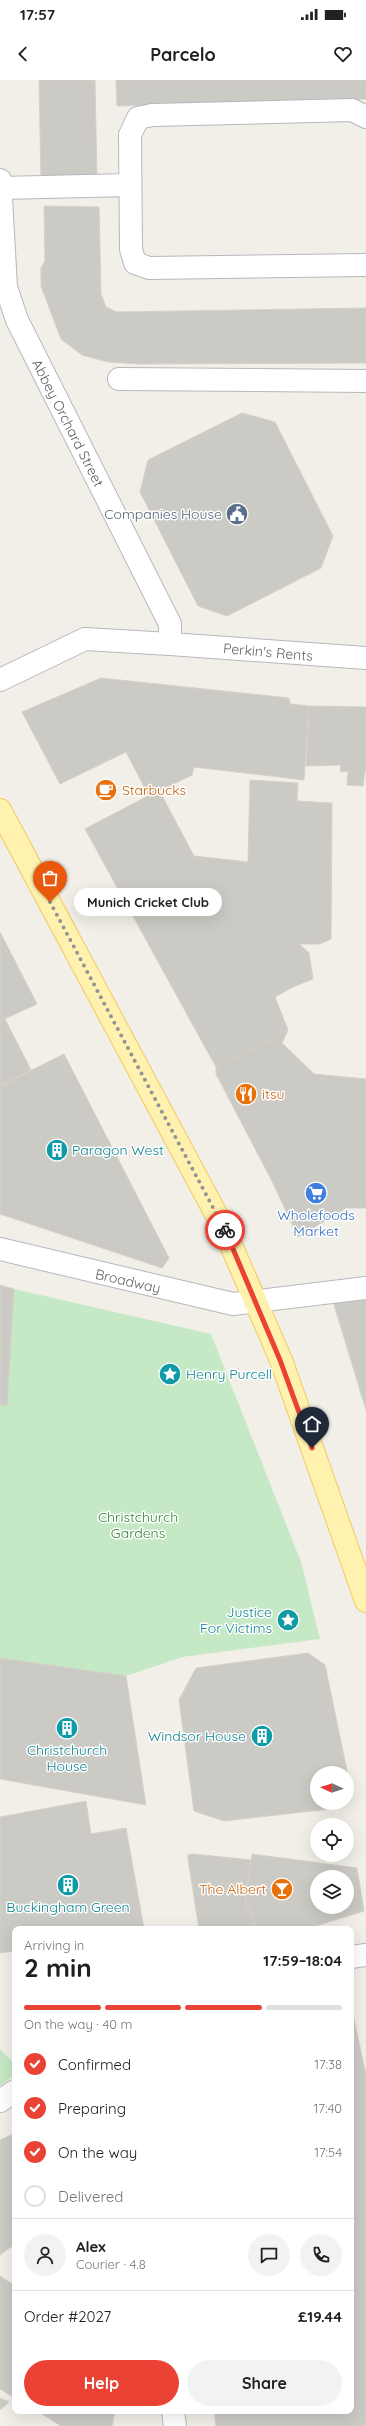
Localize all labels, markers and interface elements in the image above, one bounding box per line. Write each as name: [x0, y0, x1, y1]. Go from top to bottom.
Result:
text: 17:57: [20, 5, 55, 24]
icon: back: [12, 43, 34, 65]
text: Parcelo: [150, 43, 216, 66]
icon: heart: [332, 43, 354, 65]
street label: Abbey Orchard Street: [28, 356, 108, 490]
public building icon: Companies House: [224, 501, 250, 527]
place label: Companies House: [104, 505, 222, 523]
street label: Perkin's Rents: [222, 639, 314, 665]
cafe icon: Starbucks: [93, 777, 119, 803]
place label: Starbucks: [122, 781, 186, 799]
pin: [33, 861, 67, 902]
icon: bag: [39, 867, 61, 889]
callout: Munich Cricket Club: [74, 888, 222, 916]
text: Munich Cricket Club: [87, 894, 209, 910]
restaurant icon: itsu: [233, 1081, 259, 1107]
place label: itsu: [262, 1085, 285, 1103]
building icon: Paragon West: [44, 1137, 70, 1163]
place label: Paragon West: [72, 1141, 164, 1159]
supermarket icon: Wholefoods Market: [303, 1180, 329, 1206]
place label: Wholefoods Market: [277, 1206, 355, 1240]
courier: [205, 1210, 245, 1250]
icon: bike: [214, 1219, 236, 1241]
street label: Broadway: [94, 1265, 162, 1297]
place icon: Henry Purcell: [157, 1361, 183, 1387]
place label: Henry Purcell: [186, 1365, 272, 1383]
pin: [295, 1407, 329, 1448]
icon: home: [301, 1413, 323, 1435]
park label: Christchurch Gardens: [98, 1508, 178, 1542]
place label: Justice For Victims: [200, 1603, 272, 1637]
place icon: Justice For Victims: [275, 1607, 301, 1633]
building icon: Christchurch House: [54, 1715, 80, 1741]
building icon: Windsor House: [249, 1723, 275, 1749]
place label: Windsor House: [148, 1727, 246, 1745]
place label: Christchurch House: [27, 1741, 107, 1775]
north arrow: [310, 1766, 354, 1810]
map controls: [310, 1766, 354, 1914]
button: locate: [310, 1818, 354, 1862]
button: layers: [310, 1870, 354, 1914]
building icon: Buckingham Green: [55, 1872, 81, 1898]
bar icon: The Albert: [269, 1876, 295, 1902]
place label: The Albert: [199, 1880, 266, 1898]
place label: Buckingham Green: [6, 1898, 130, 1916]
text: Arriving in: [24, 1937, 84, 1953]
text: 2 min: [24, 1951, 92, 1984]
text: 17:59–18:04: [263, 1951, 342, 1970]
text: On the way · 40 m: [24, 2016, 132, 2032]
icon: check: [24, 2053, 46, 2075]
text: Confirmed: [58, 2055, 131, 2074]
text: 17:38: [314, 2056, 342, 2072]
icon: check: [24, 2097, 46, 2119]
text: Preparing: [58, 2099, 126, 2118]
text: 17:40: [314, 2100, 342, 2116]
icon: check: [24, 2141, 46, 2163]
text: On the way: [58, 2143, 137, 2162]
text: 17:54: [314, 2144, 342, 2160]
text: Delivered: [58, 2187, 123, 2206]
button: person: [24, 2234, 66, 2276]
button: chat: [248, 2234, 290, 2276]
button: phone: [300, 2234, 342, 2276]
text: Alex: [76, 2237, 106, 2256]
text: Courier · 4.8: [76, 2256, 146, 2272]
text: Order #2027: [24, 2307, 111, 2326]
text: £19.44: [298, 2307, 342, 2326]
button: Help: [24, 2360, 179, 2406]
button: Share: [187, 2360, 342, 2406]

